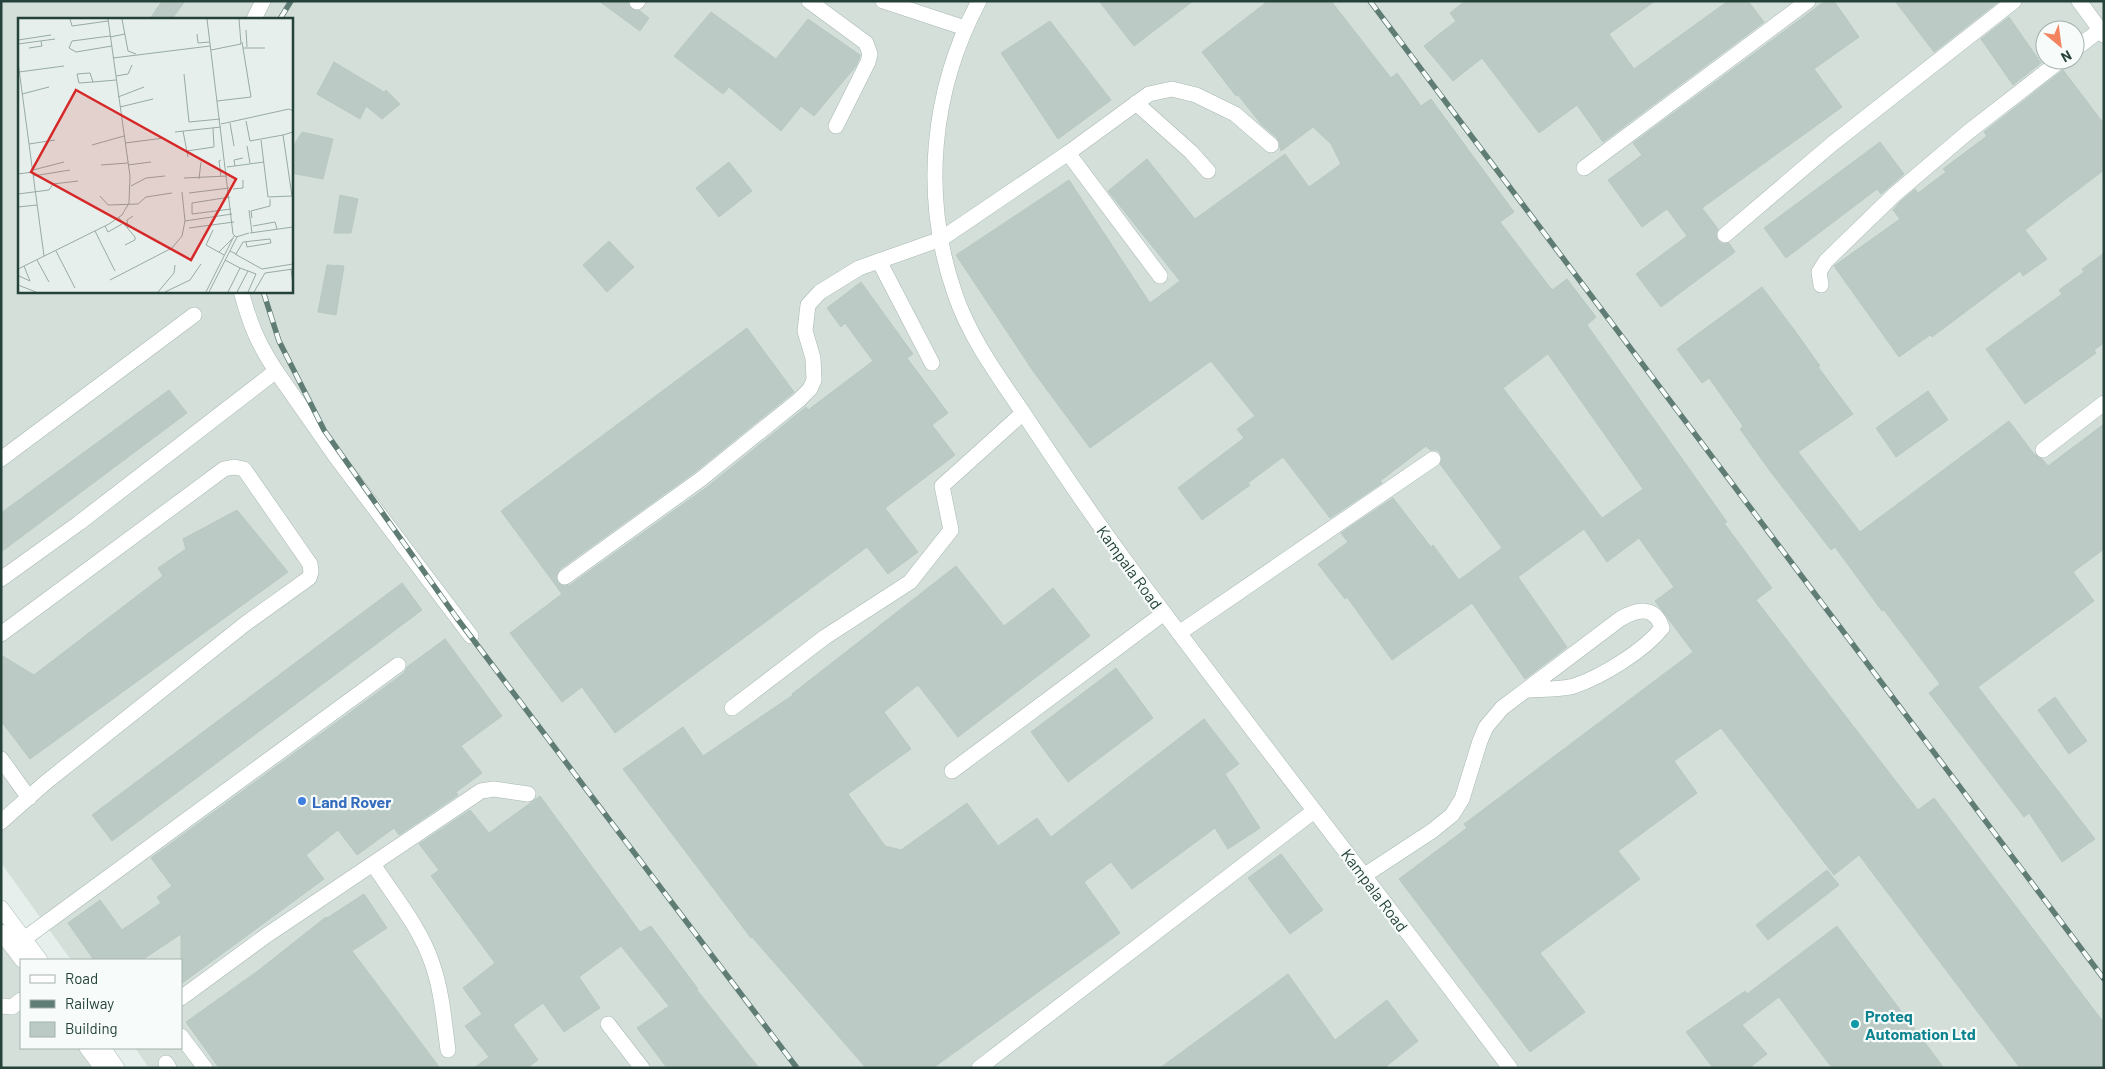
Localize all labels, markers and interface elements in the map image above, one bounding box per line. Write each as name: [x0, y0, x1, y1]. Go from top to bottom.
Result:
inset map: [18, 18, 292, 292]
north arrow: [2035, 20, 2085, 70]
text: N: [2058, 47, 2075, 66]
street label: Kampala Road: [1093, 522, 1167, 612]
place label: Land Rover: [312, 792, 391, 811]
marker: Land Rover: [296, 795, 308, 807]
street label: Kampala Road: [1338, 845, 1412, 935]
legend: [20, 959, 182, 1049]
text: Road: [65, 969, 98, 987]
text: Railway: [65, 994, 114, 1012]
place label: Proteq Automation Ltd: [1865, 1006, 1976, 1043]
marker: Proteq Automation Ltd: [1849, 1018, 1861, 1030]
text: Building: [65, 1019, 118, 1037]

